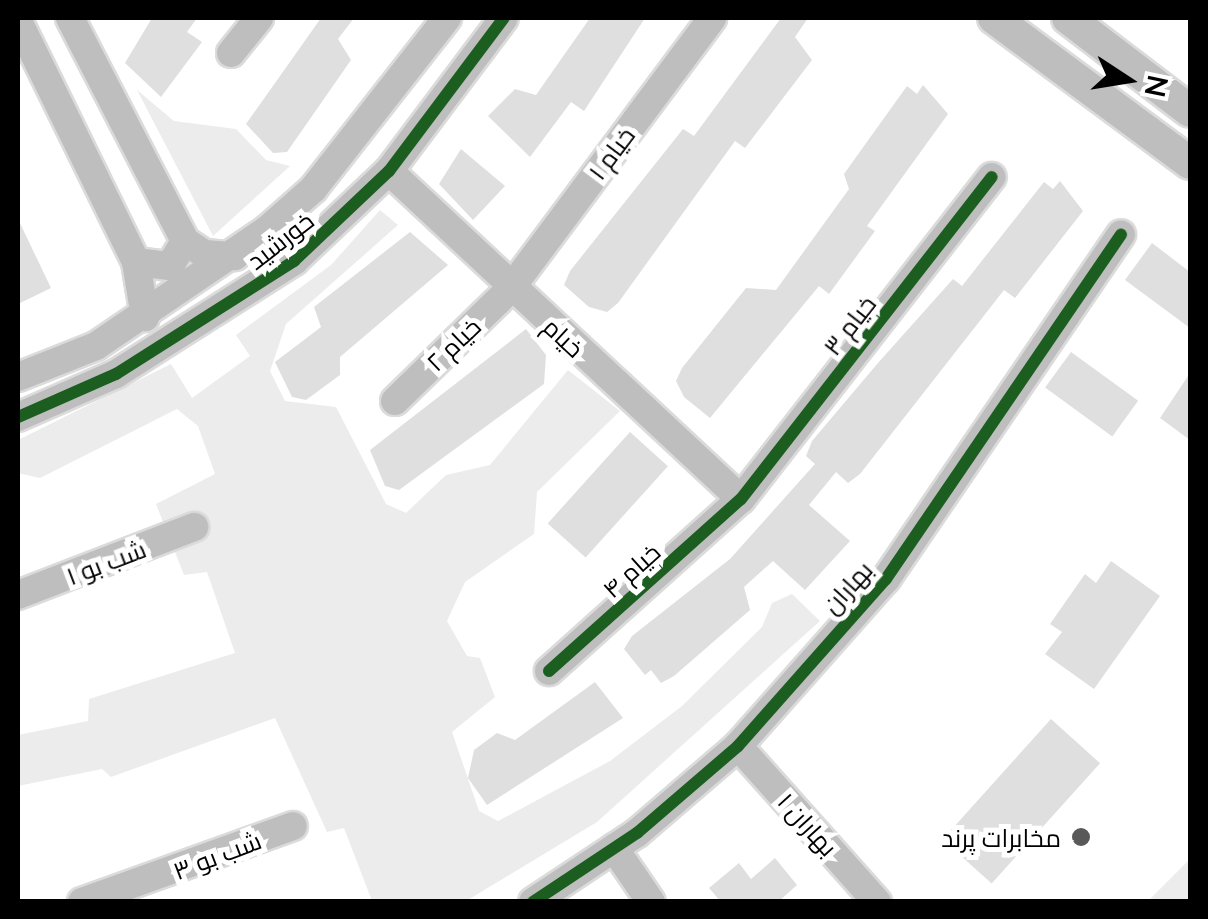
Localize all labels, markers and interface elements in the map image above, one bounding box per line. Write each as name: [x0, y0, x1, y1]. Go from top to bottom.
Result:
north arrow: [1078, 30, 1178, 130]
text: N: [1138, 72, 1176, 100]
street label: خیام ۱: [581, 121, 641, 185]
street label: خورشید: [241, 205, 319, 275]
street label: خیام ۳: [816, 289, 882, 361]
street label: خیام ۲: [420, 311, 486, 377]
street label: خیام: [538, 311, 590, 363]
street label: شب بو ۱: [62, 533, 150, 591]
street label: خیام ۴: [596, 536, 666, 604]
street label: بهاران: [816, 554, 878, 620]
street label: بهاران ۱: [772, 786, 844, 862]
place label: مخابرات پرند: [941, 822, 1061, 852]
street label: شب بو ۳: [169, 825, 265, 885]
marker: مخابرات پرند: [1070, 826, 1092, 848]

